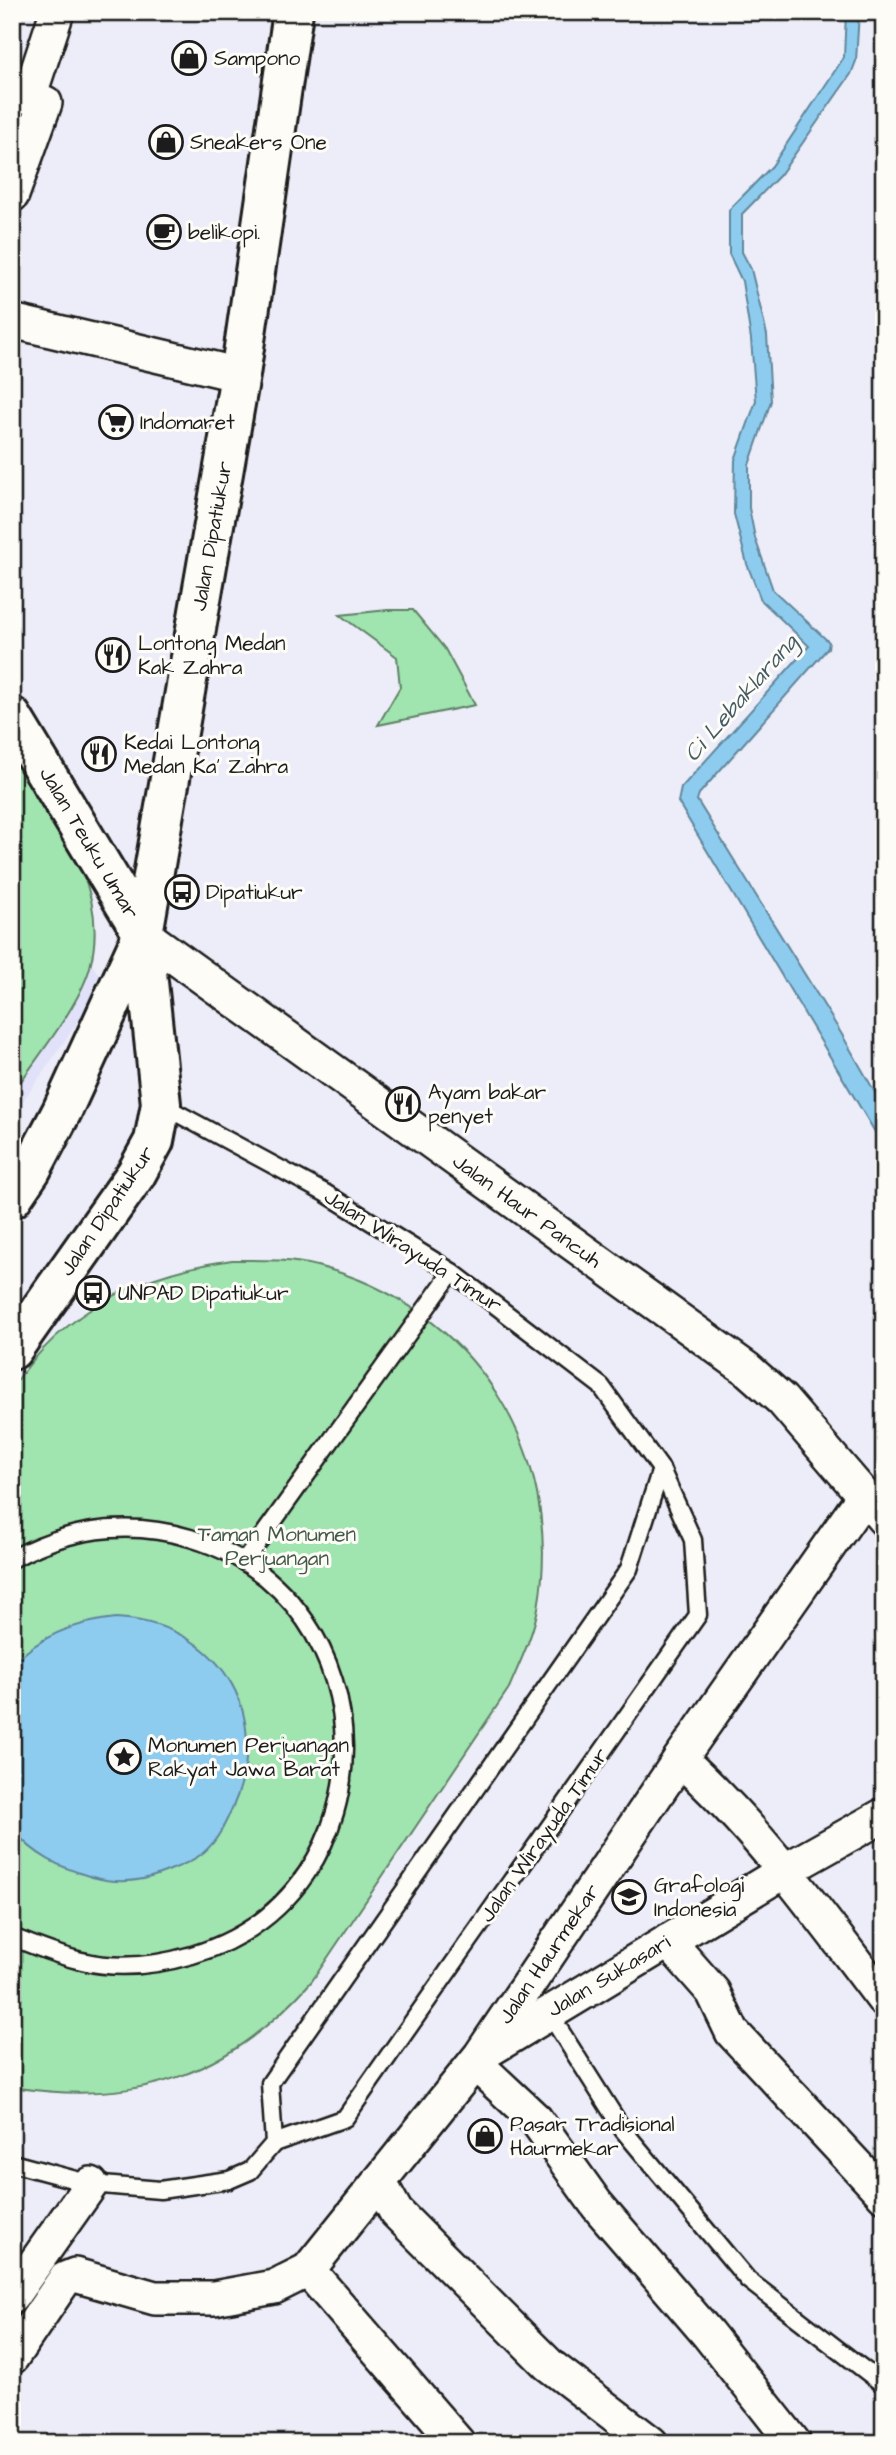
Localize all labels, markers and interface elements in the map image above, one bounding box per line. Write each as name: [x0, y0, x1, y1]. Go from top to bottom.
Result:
shop icon: Sampono: [170, 39, 208, 77]
place label: Sampono: [214, 44, 301, 74]
shop icon: Sneakers One: [147, 123, 185, 161]
place label: Sneakers One: [190, 128, 327, 157]
cafe icon: belikopi.: [145, 213, 183, 251]
place label: belikopi.: [188, 218, 260, 248]
supermarket icon: Indomaret: [97, 403, 135, 441]
place label: Indomaret: [140, 408, 235, 437]
street label: Jalan Dipatiukur: [185, 459, 240, 613]
water label: Ci Lebaklarang: [677, 627, 807, 769]
place label: Lontong Medan Kak Zahra: [138, 629, 286, 682]
restaurant icon: Lontong Medan Kak Zahra: [94, 636, 132, 674]
place label: Kedai Lontong Medan Ka' Zahra: [124, 728, 288, 781]
restaurant icon: Kedai Lontong Medan Ka' Zahra: [80, 735, 118, 773]
street label: Jalan Teuku Umar: [32, 762, 146, 925]
bus stop icon: Dipatiukur: [163, 873, 201, 911]
place label: Dipatiukur: [206, 878, 303, 908]
place label: Ayam bakar penyet: [428, 1078, 546, 1133]
restaurant icon: Ayam bakar penyet: [384, 1085, 422, 1123]
street label: Jalan Dipatiukur: [53, 1140, 162, 1282]
street label: Jalan Haur Pancuh: [447, 1147, 608, 1275]
street label: Jalan Wirayuda Timur: [317, 1183, 508, 1321]
bus stop icon: UNPAD Dipatiukur: [74, 1274, 112, 1312]
place label: UNPAD Dipatiukur: [118, 1279, 289, 1309]
park label: Taman Monumen Perjuangan: [198, 1520, 356, 1575]
place label: Monumen Perjuangan Rakyat Jawa Barat: [148, 1731, 349, 1786]
place icon: Monumen Perjuangan Rakyat Jawa Barat: [105, 1738, 143, 1776]
street label: Jalan Wirayuda Timur: [473, 1742, 617, 1929]
place label: Grafologi Indonesia: [654, 1871, 744, 1924]
street label: Jalan Haurmekar: [491, 1878, 607, 2030]
school or university icon: Grafologi Indonesia: [610, 1878, 648, 1916]
street label: Jalan Sukasari: [542, 1928, 676, 2024]
place label: Pasar Tradisional Haurmekar: [510, 2110, 675, 2163]
shop icon: Pasar Tradisional Haurmekar: [466, 2117, 504, 2155]

